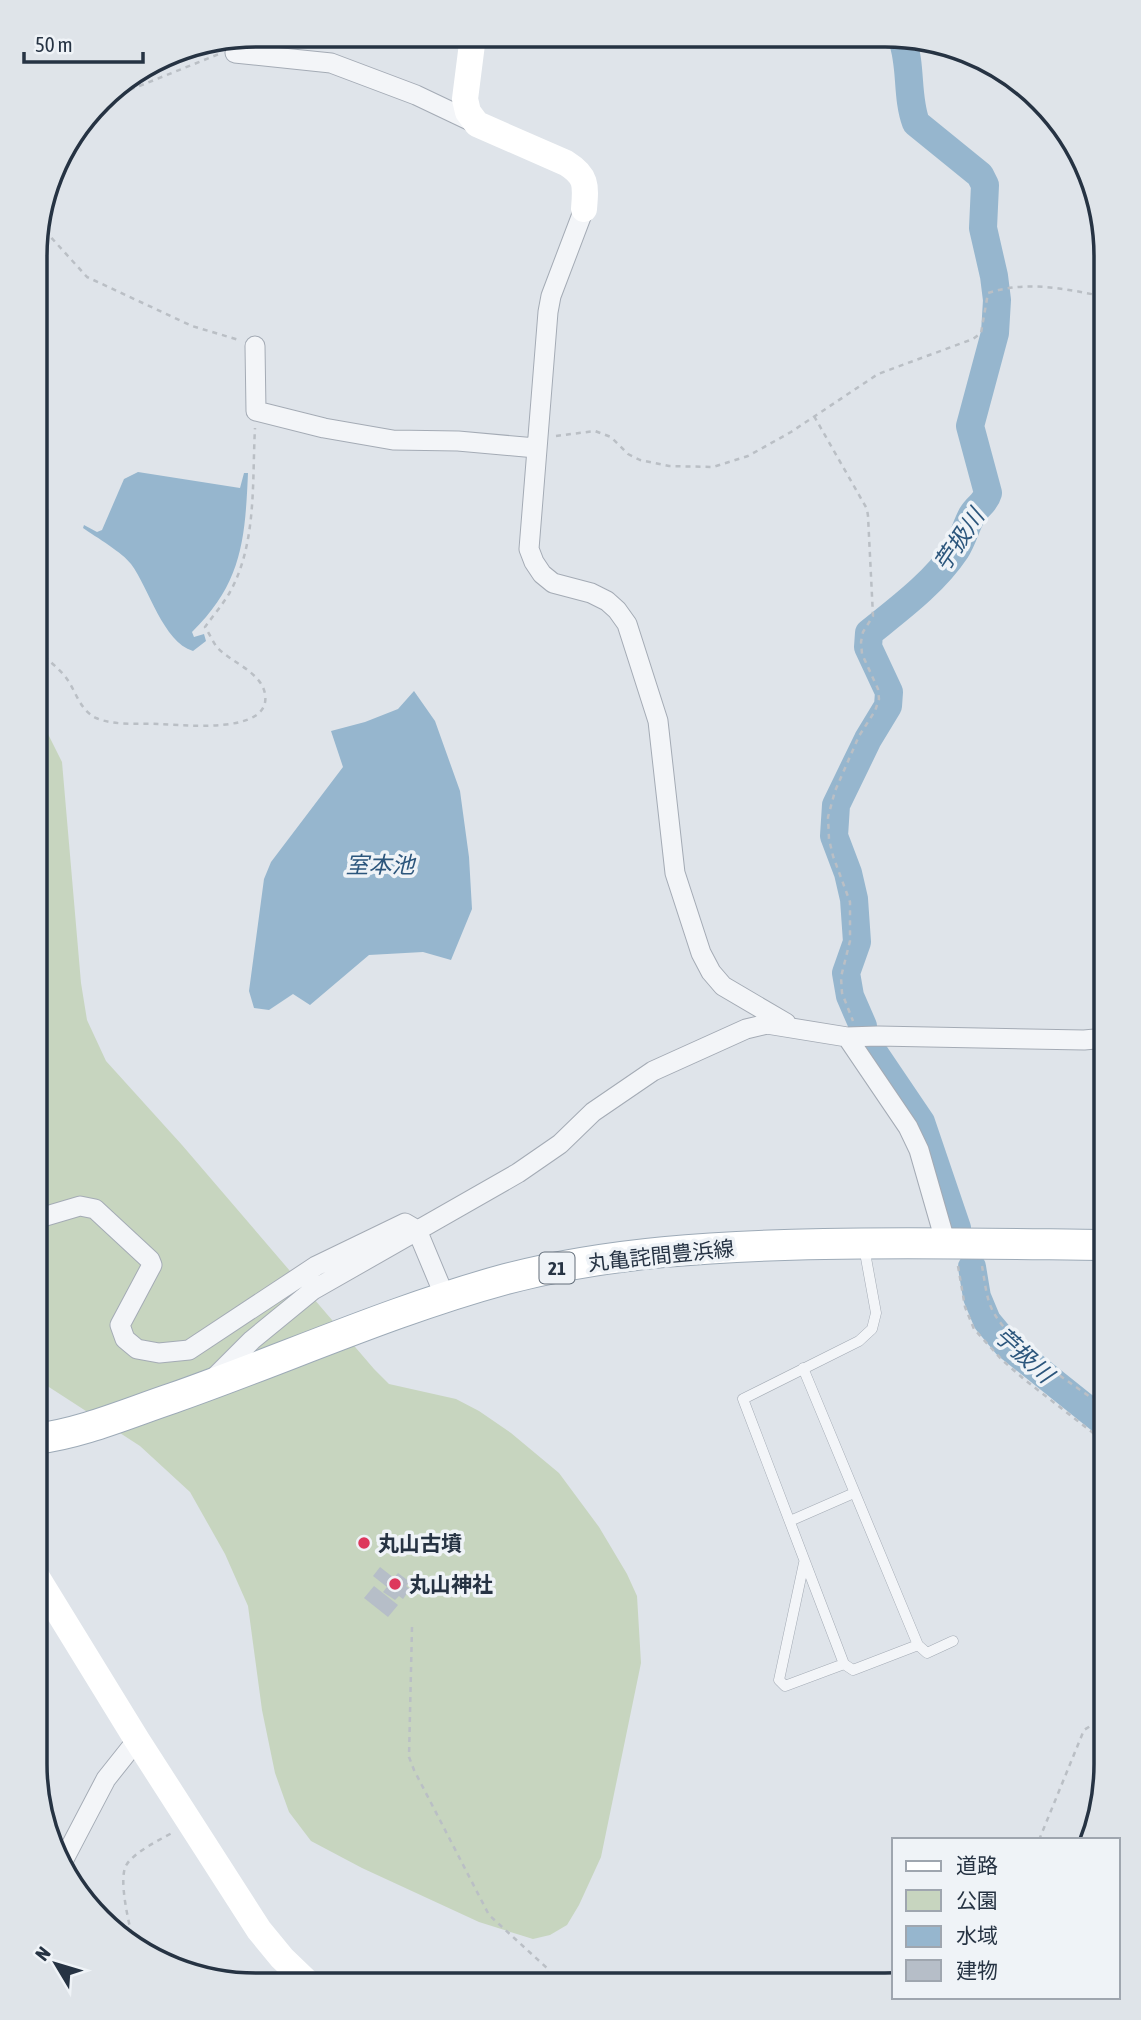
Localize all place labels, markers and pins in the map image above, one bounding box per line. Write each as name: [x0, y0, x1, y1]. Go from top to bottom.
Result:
place label: 丸山古墳: [378, 1531, 462, 1555]
marker: 丸山古墳: [356, 1535, 372, 1551]
place label: 丸山神社: [409, 1572, 493, 1596]
marker: 丸山神社: [387, 1576, 403, 1592]

